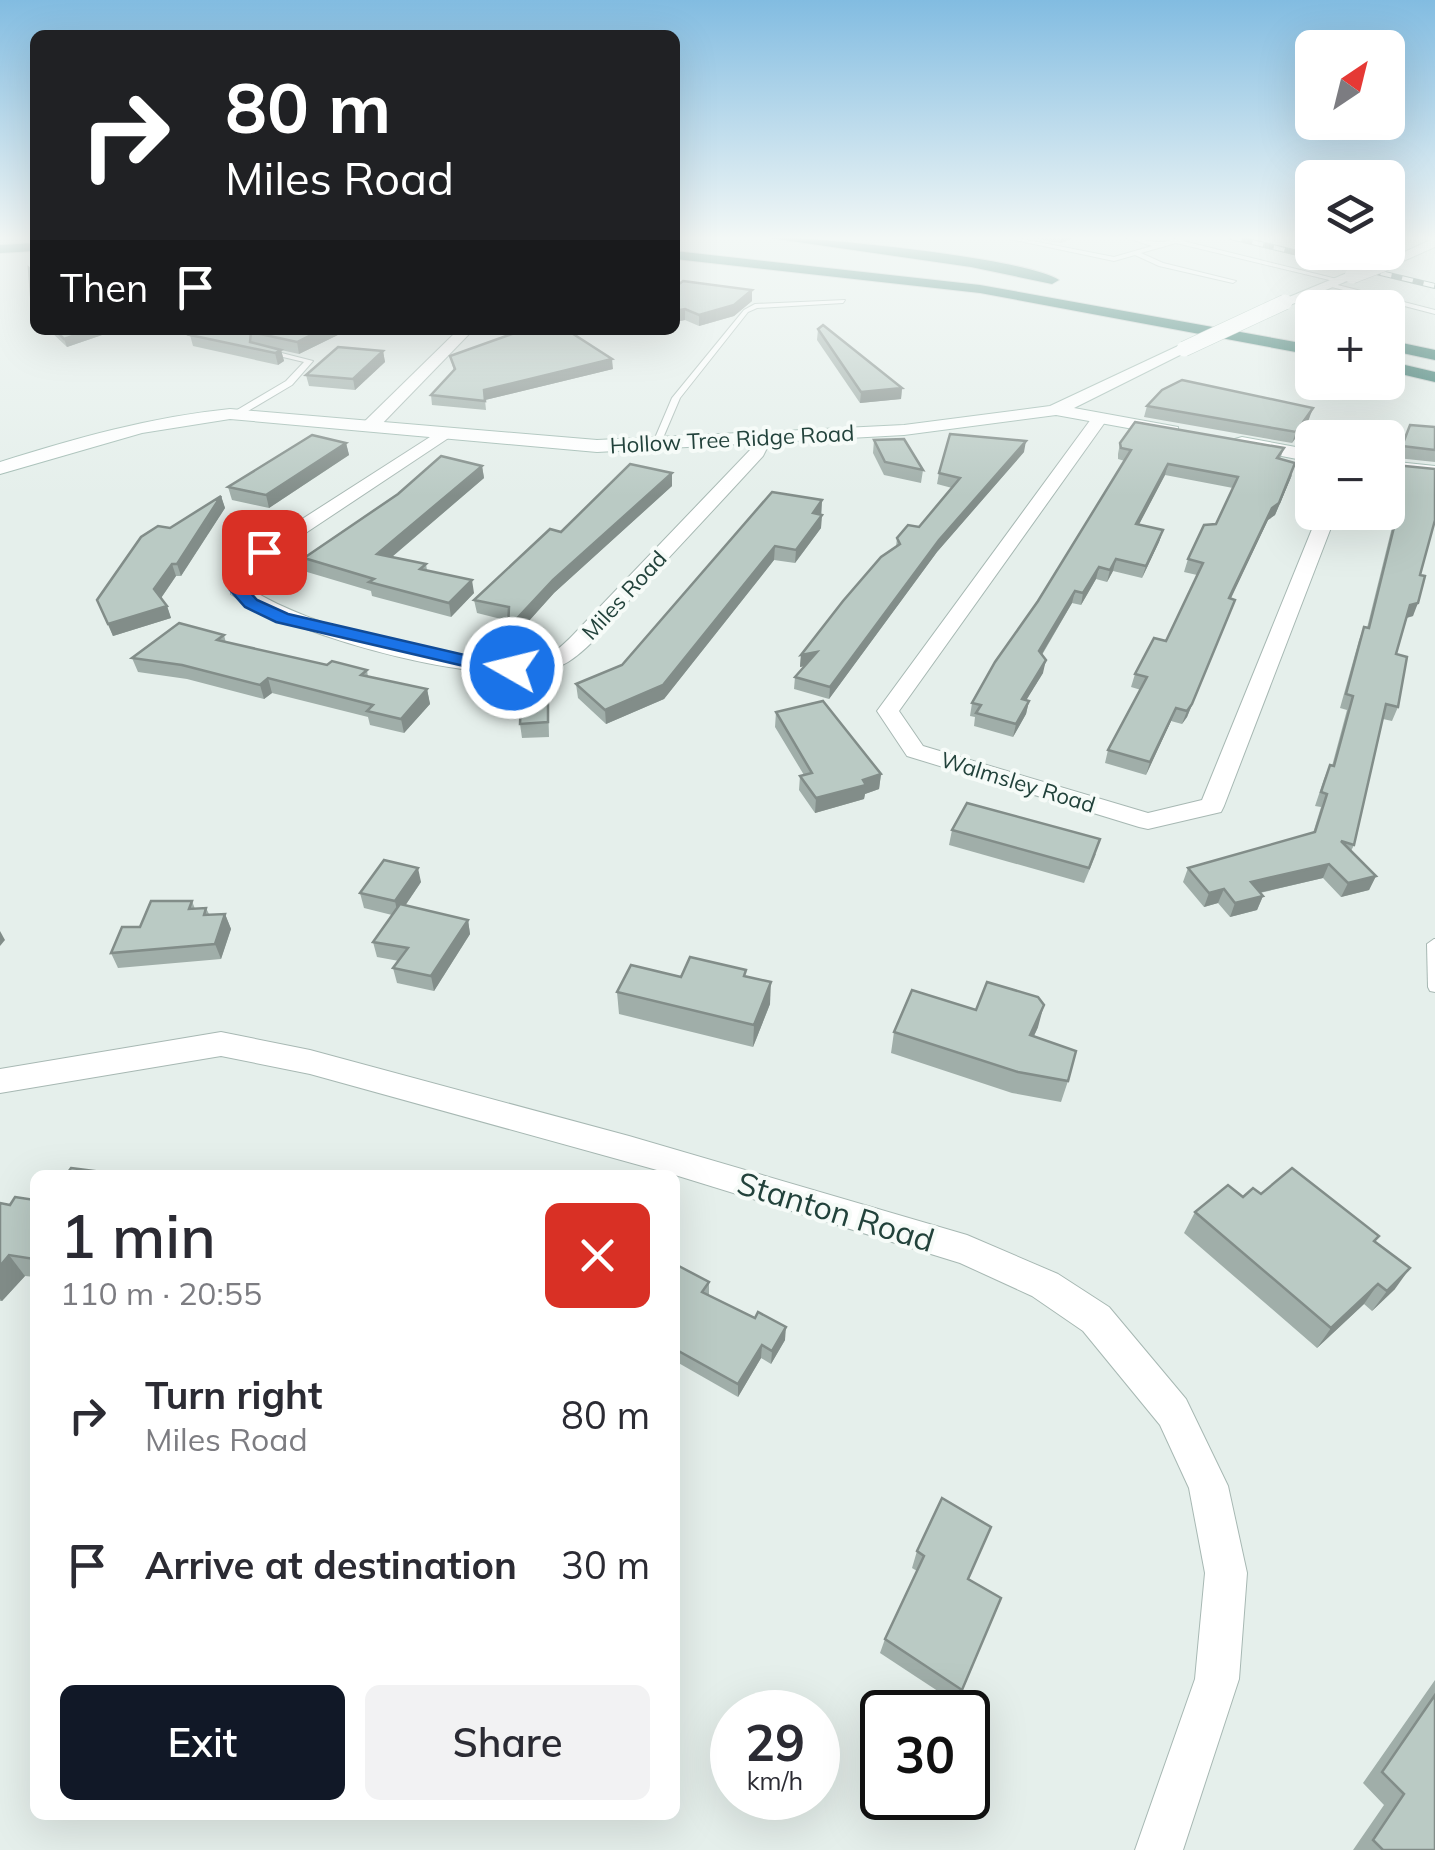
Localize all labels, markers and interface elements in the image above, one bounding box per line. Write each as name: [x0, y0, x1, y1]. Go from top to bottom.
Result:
north arrow: [1295, 30, 1405, 140]
map controls: [1295, 30, 1405, 530]
text: 80 m: [225, 63, 391, 151]
icon: right: [60, 70, 190, 200]
text: Miles Road: [225, 150, 454, 206]
button: layers: [1295, 160, 1405, 270]
icon: arrive: [168, 260, 223, 315]
text: Then: [60, 264, 148, 312]
button: +: [1295, 290, 1405, 400]
street label: Hollow Tree Ridge Road: [609, 419, 855, 459]
button: −: [1295, 420, 1405, 530]
pin: [222, 510, 307, 595]
icon: arrive: [237, 525, 292, 580]
street label: Miles Road: [576, 545, 672, 645]
position arrow: [460, 616, 564, 720]
street label: Walmsley Road: [937, 745, 1099, 819]
street label: Stanton Road: [733, 1162, 939, 1260]
text: 1 min: [60, 1198, 216, 1273]
button: close: [545, 1203, 650, 1308]
text: 110 m · 20:55: [60, 1273, 262, 1313]
text: Turn right: [145, 1371, 322, 1419]
icon: right: [60, 1388, 115, 1443]
text: 80 m: [561, 1391, 650, 1439]
text: Miles Road: [145, 1419, 308, 1459]
icon: arrive: [60, 1538, 115, 1593]
text: Arrive at destination: [145, 1541, 517, 1589]
text: 30 m: [561, 1541, 650, 1589]
button: Exit: [60, 1685, 345, 1800]
button: Share: [365, 1685, 650, 1800]
speed limit sign: 30: [860, 1690, 990, 1820]
text: 29: [745, 1711, 805, 1774]
text: km/h: [747, 1765, 803, 1796]

